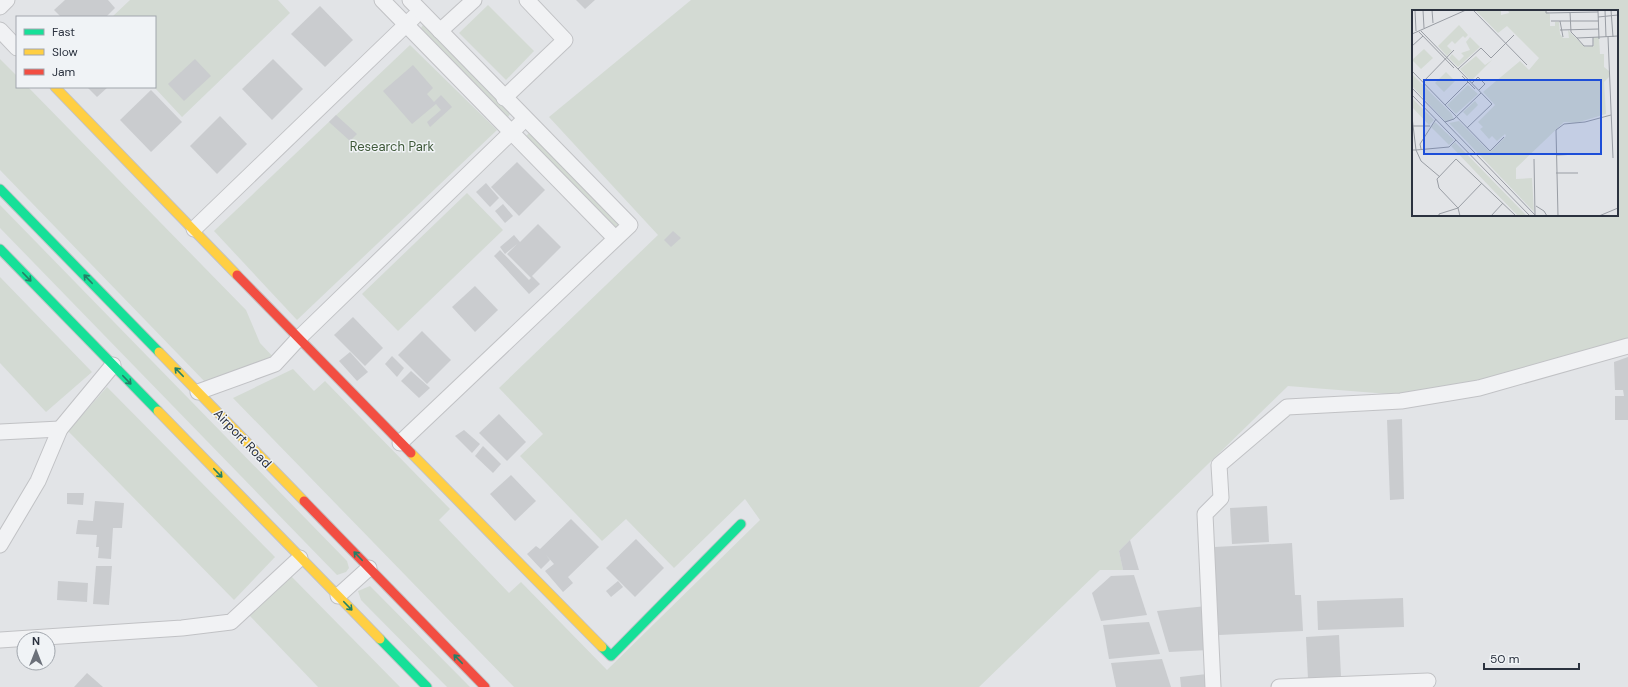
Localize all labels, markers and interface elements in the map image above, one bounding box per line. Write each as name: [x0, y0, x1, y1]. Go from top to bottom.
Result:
inset map: [1412, 10, 1618, 216]
legend: [16, 16, 156, 88]
text: Fast: [52, 24, 75, 40]
text: Slow: [52, 44, 78, 60]
text: Jam: [52, 64, 75, 80]
park label: Research Park: [350, 138, 435, 155]
one-way arrow: [22, 271, 31, 281]
one-way arrow: [83, 274, 93, 284]
one-way arrow: [174, 367, 184, 377]
one-way arrow: [122, 375, 132, 385]
street label: Airport Road: [210, 405, 275, 472]
one-way arrow: [213, 468, 223, 478]
one-way arrow: [353, 551, 362, 561]
one-way arrow: [343, 601, 353, 611]
north arrow: [16, 631, 56, 671]
text: N: [32, 634, 40, 648]
scale bar: [1484, 645, 1579, 671]
text: 50 m: [1490, 651, 1519, 667]
one-way arrow: [453, 654, 463, 664]

